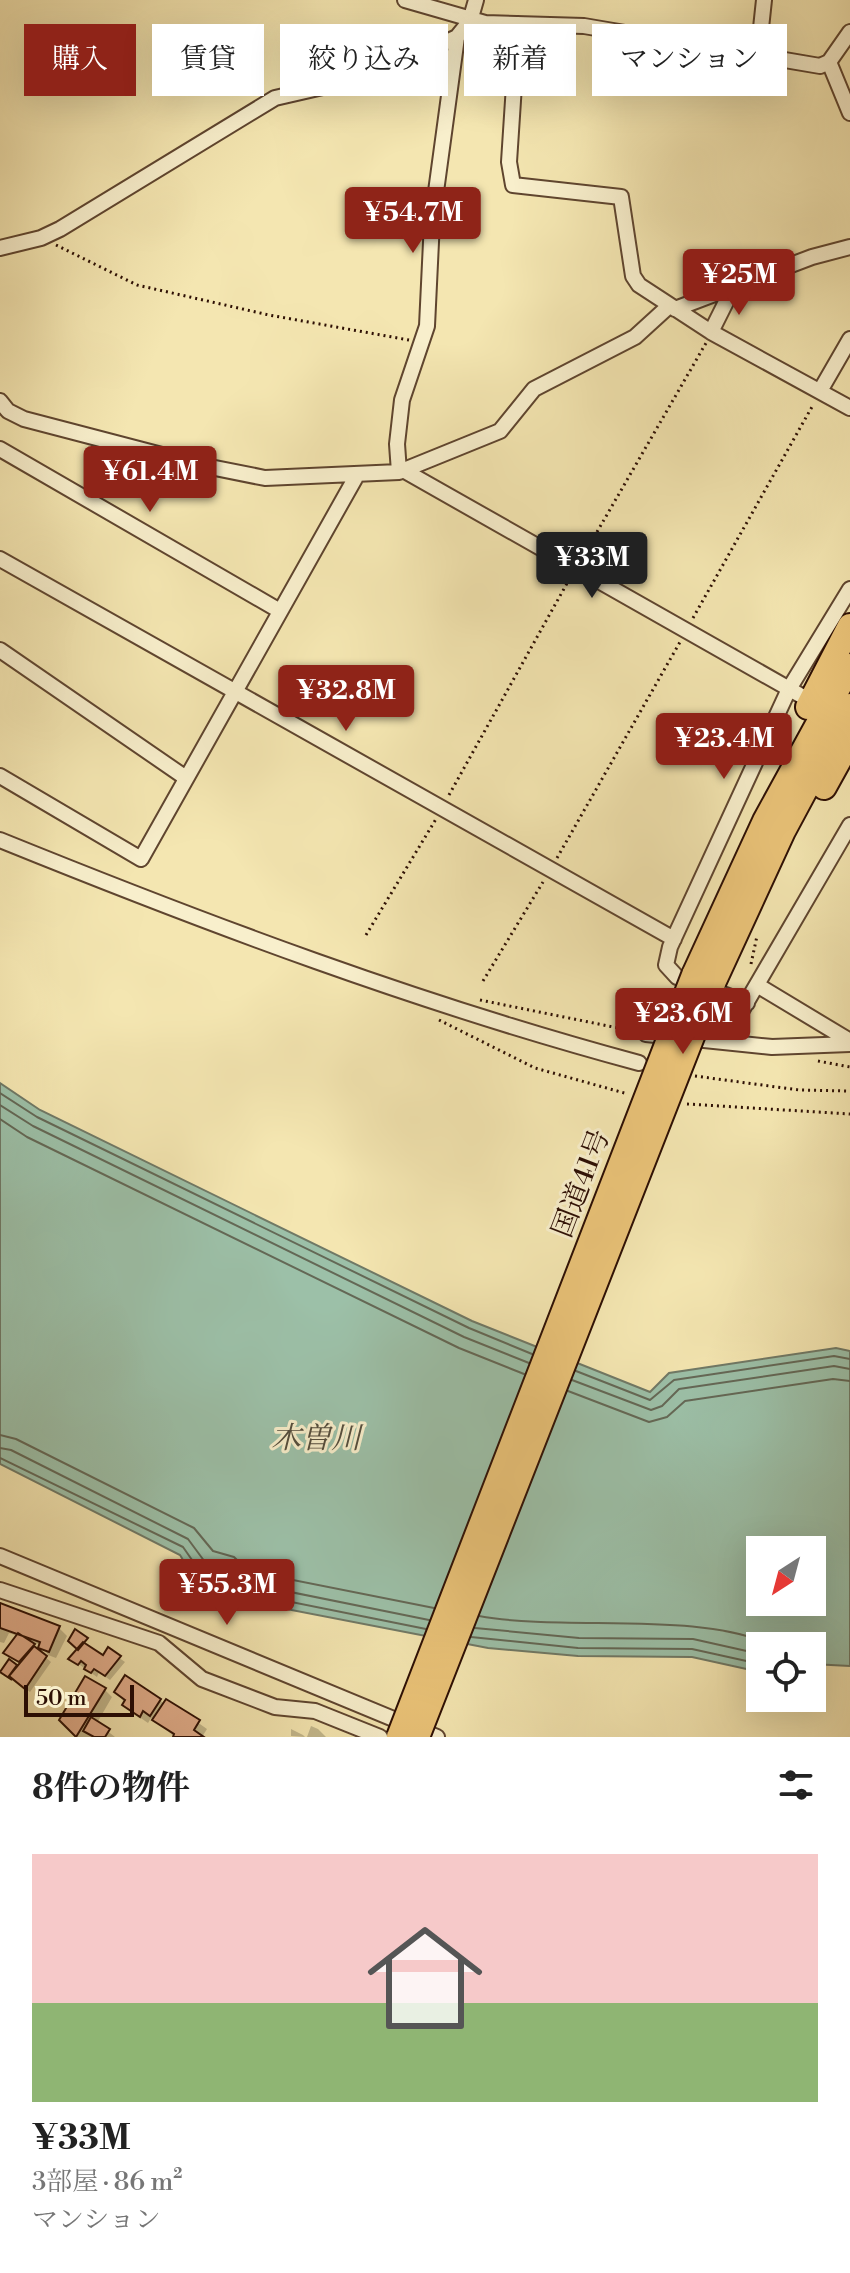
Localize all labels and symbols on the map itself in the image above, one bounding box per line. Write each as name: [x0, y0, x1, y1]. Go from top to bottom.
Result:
pin: ¥54.7M: [348, 187, 478, 255]
pin: ¥25M: [692, 249, 786, 317]
pin: ¥61.4M: [85, 446, 215, 514]
pin: ¥33M: [545, 532, 639, 600]
pin: ¥32.8M: [281, 665, 411, 733]
pin: ¥23.4M: [659, 713, 789, 781]
pin: ¥23.6M: [618, 988, 748, 1056]
street label: 国道41号: [545, 1125, 618, 1242]
water label: 木曽川: [271, 1420, 364, 1458]
north arrow: [746, 1536, 826, 1616]
pin: ¥55.3M: [162, 1559, 292, 1627]
scale bar: [24, 1681, 134, 1717]

